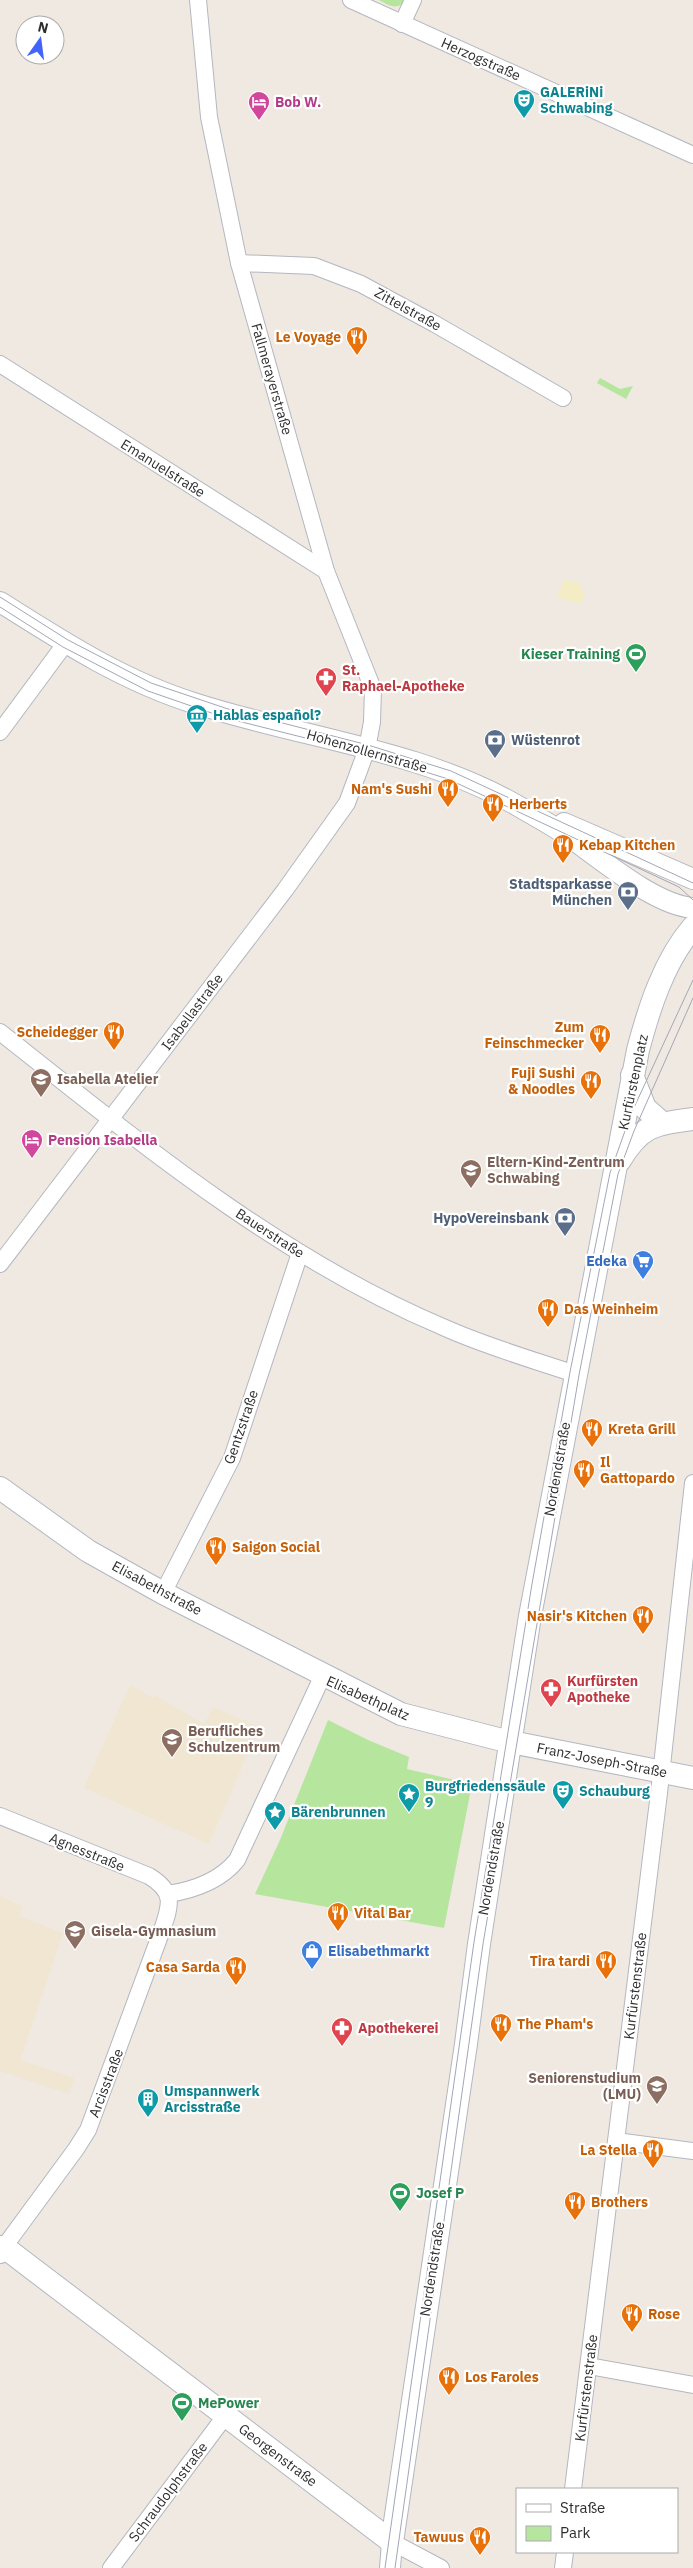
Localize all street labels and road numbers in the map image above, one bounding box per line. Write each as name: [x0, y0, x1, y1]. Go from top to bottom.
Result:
street label: Herzogstraße: [438, 33, 524, 85]
street label: Zittelstraße: [371, 283, 445, 335]
street label: Fallmerayerstraße: [247, 321, 297, 437]
street label: Emanuelstraße: [117, 435, 209, 501]
street label: Hohenzollernstraße: [305, 725, 430, 777]
street label: Isabellastraße: [157, 970, 227, 1054]
street label: Kurfürstenplatz: [614, 1032, 652, 1132]
street label: Bauerstraße: [232, 1204, 308, 1262]
street label: Gentzstraße: [220, 1387, 262, 1467]
street label: Nordendstraße: [540, 1420, 574, 1518]
street label: Elisabethstraße: [109, 1557, 205, 1619]
street label: Elisabethplatz: [324, 1672, 413, 1725]
street label: Franz-Joseph-Straße: [535, 1739, 669, 1782]
street label: Nordendstraße: [474, 1819, 508, 1917]
street label: Agnesstraße: [47, 1829, 128, 1875]
street label: Kurfürstenstraße: [620, 1931, 651, 2040]
street label: Arcisstraße: [85, 2046, 127, 2120]
street label: Nordendstraße: [416, 2220, 448, 2318]
street label: Kurfürstenstraße: [571, 2333, 602, 2442]
street label: Georgenstraße: [235, 2420, 321, 2491]
street label: Schraudolphstraße: [125, 2438, 212, 2545]

